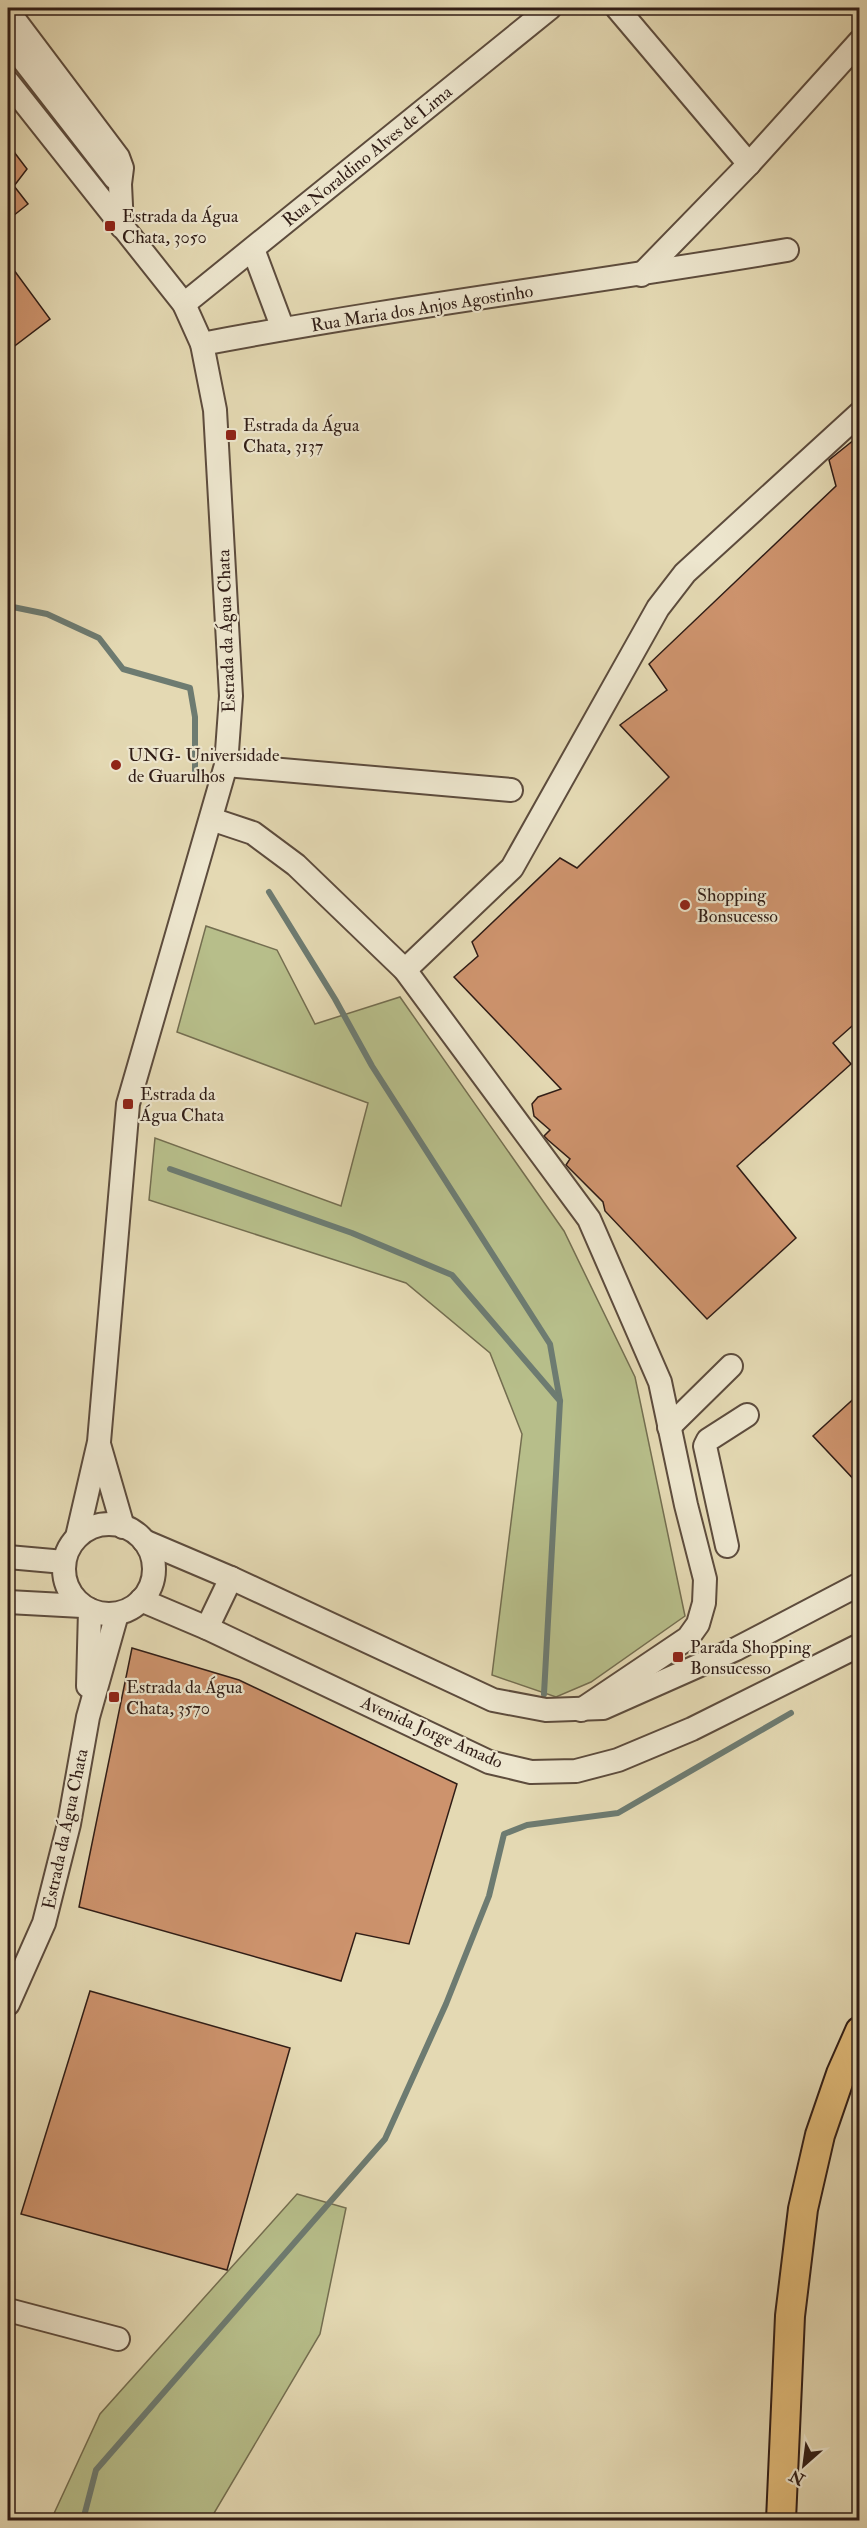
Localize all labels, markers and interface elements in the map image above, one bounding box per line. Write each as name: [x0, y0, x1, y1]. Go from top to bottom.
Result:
street label: Rua Noraldino Alves de Lima: [278, 80, 457, 232]
place label: Estrada da Água Chata, 3050: [122, 205, 239, 249]
marker: Estrada da Água Chata, 3050: [103, 219, 117, 233]
street label: Rua Maria dos Anjos Agostinho: [309, 280, 535, 337]
place label: Estrada da Água Chata, 3137: [243, 414, 360, 458]
marker: Estrada da Água Chata, 3137: [224, 428, 238, 442]
street label: Estrada da Água Chata: [212, 548, 241, 713]
place label: UNG- Universidade de Guarulhos: [128, 744, 280, 788]
marker: UNG- Universidade de Guarulhos: [109, 758, 123, 772]
place label: Shopping Bonsucesso: [697, 884, 778, 928]
marker: Shopping Bonsucesso: [678, 898, 692, 912]
place label: Estrada da Água Chata: [139, 1083, 225, 1127]
marker: Estrada da Água Chata: [121, 1097, 135, 1111]
place label: Parada Shopping Bonsucesso: [690, 1636, 812, 1680]
marker: Parada Shopping Bonsucesso: [671, 1650, 685, 1664]
place label: Estrada da Água Chata, 3570: [126, 1676, 243, 1720]
marker: Estrada da Água Chata, 3570: [107, 1690, 121, 1704]
street label: Avenida Jorge Amado: [356, 1690, 507, 1774]
street label: Estrada da Água Chata: [37, 1746, 94, 1911]
north arrow: [774, 2435, 834, 2495]
text: N: [786, 2465, 809, 2490]

